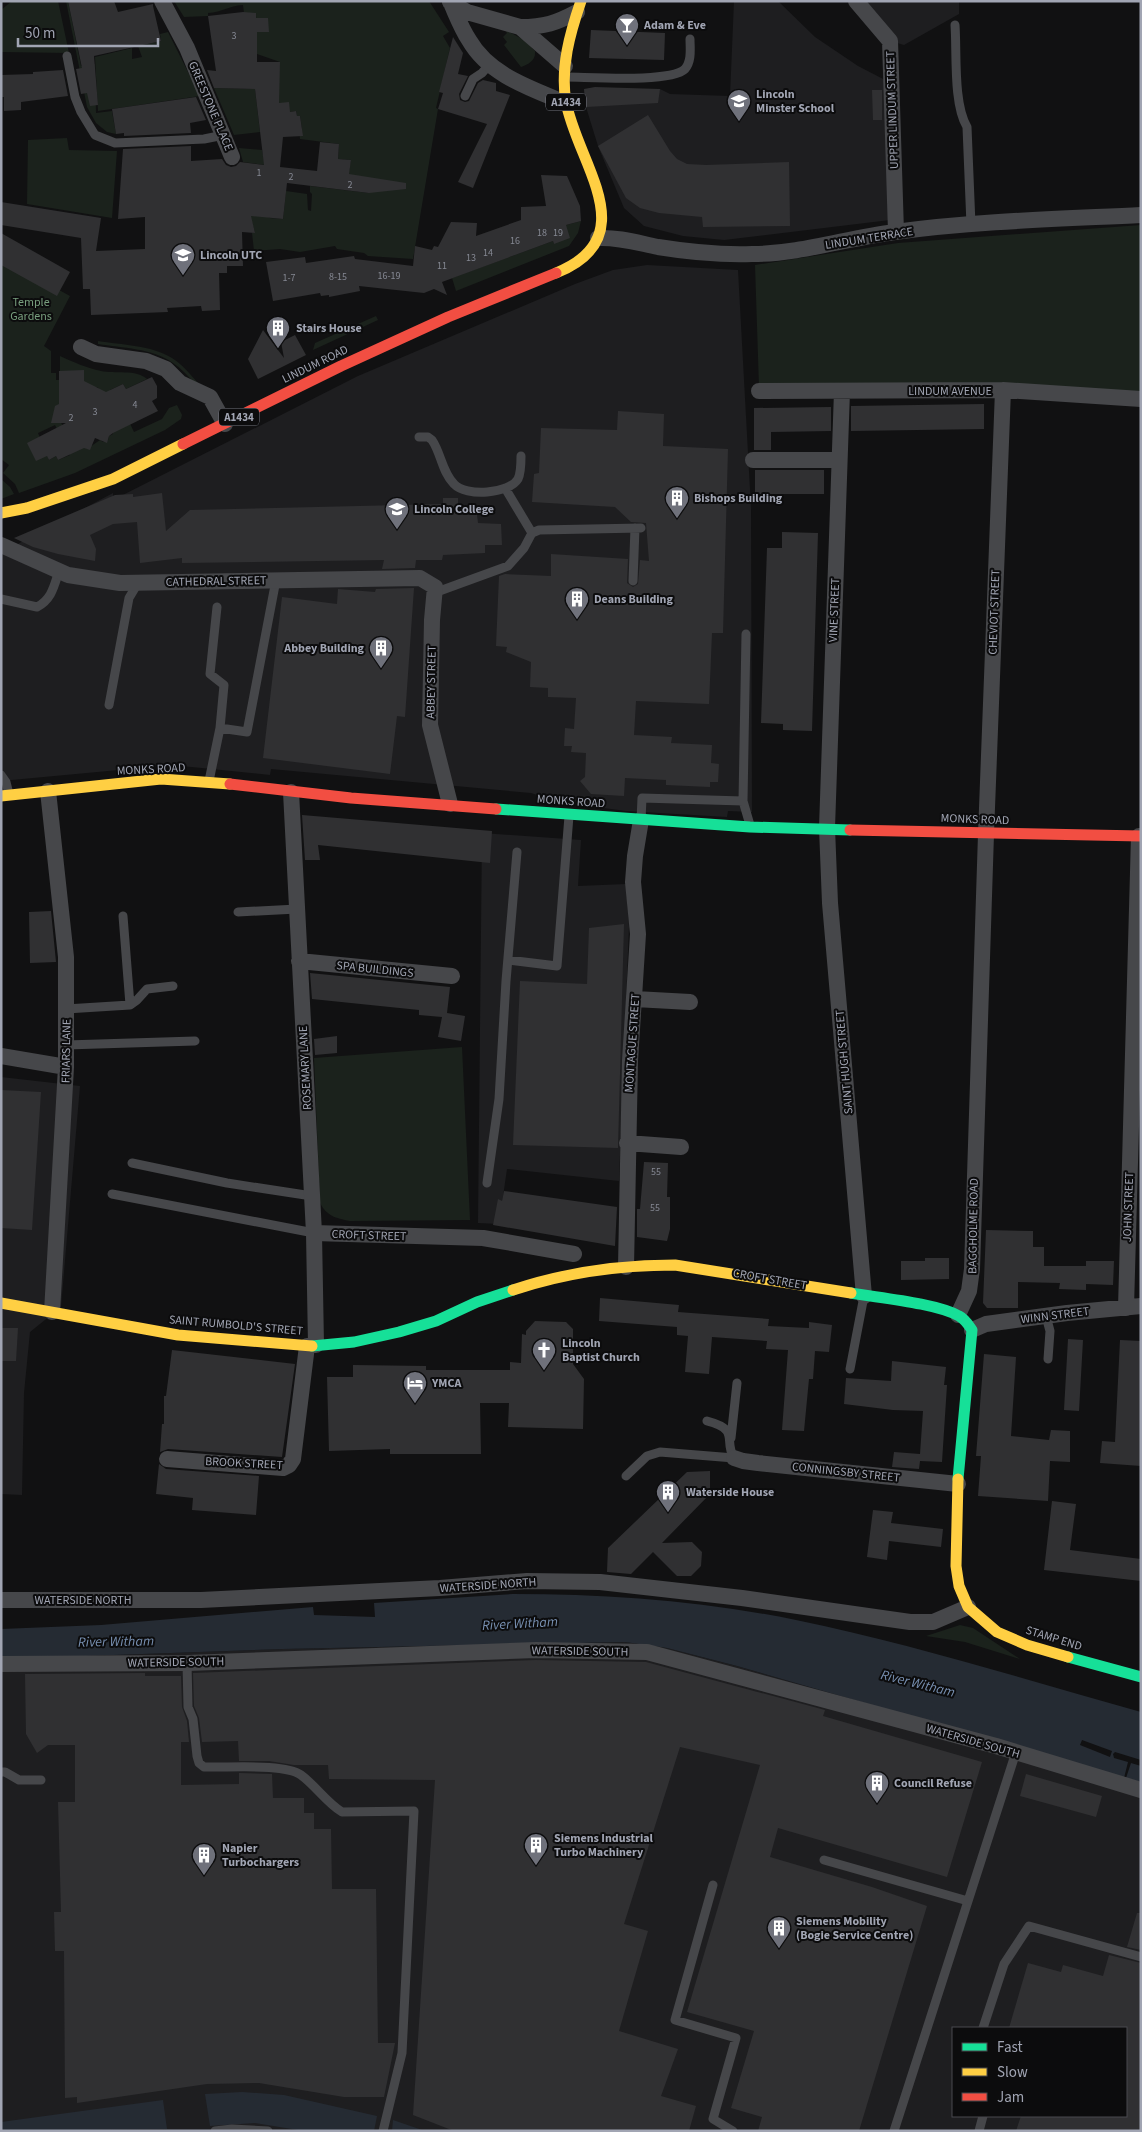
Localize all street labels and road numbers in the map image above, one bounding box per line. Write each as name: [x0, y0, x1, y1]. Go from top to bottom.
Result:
street label: UPPER LINDUM STREET: [882, 50, 903, 169]
street label: GREESTONE PLACE: [184, 59, 237, 154]
road number: A1434: [546, 94, 586, 110]
street label: LINDUM TERRACE: [824, 223, 914, 254]
street label: LINDUM ROAD: [279, 341, 351, 388]
street label: LINDUM AVENUE: [908, 383, 992, 400]
road number: A1434: [219, 408, 259, 426]
street label: CHEVIOT STREET: [985, 569, 1005, 655]
street label: CATHEDRAL STREET: [166, 572, 267, 591]
street label: VINE STREET: [825, 577, 844, 642]
street label: ABBEY STREET: [422, 645, 441, 719]
street label: MONKS ROAD: [116, 759, 186, 780]
street label: MONKS ROAD: [536, 791, 606, 812]
street label: MONKS ROAD: [940, 810, 1010, 829]
street label: SPA BUILDINGS: [336, 957, 414, 982]
street label: MONTAGUE STREET: [621, 992, 644, 1093]
street label: SAINT HUGH STREET: [831, 1009, 858, 1115]
street label: FRIARS LANE: [57, 1019, 76, 1083]
street label: ROSEMARY LANE: [295, 1026, 316, 1110]
street label: JOHN STREET: [1119, 1171, 1138, 1242]
street label: BAGGHOLME ROAD: [964, 1178, 983, 1274]
street label: CROFT STREET: [331, 1226, 407, 1245]
street label: CROFT STREET: [732, 1265, 809, 1294]
street label: WINN STREET: [1020, 1303, 1091, 1328]
street label: SAINT RUMBOLD'S STREET: [168, 1311, 304, 1340]
street label: BROOK STREET: [205, 1453, 284, 1474]
street label: CONNINGSBY STREET: [791, 1458, 901, 1487]
street label: WATERSIDE NORTH: [439, 1574, 537, 1597]
street label: WATERSIDE NORTH: [34, 1592, 132, 1609]
street label: STAMP END: [1024, 1622, 1084, 1655]
street label: WATERSIDE SOUTH: [531, 1642, 629, 1661]
street label: WATERSIDE SOUTH: [127, 1653, 225, 1672]
street label: WATERSIDE SOUTH: [924, 1720, 1022, 1763]

